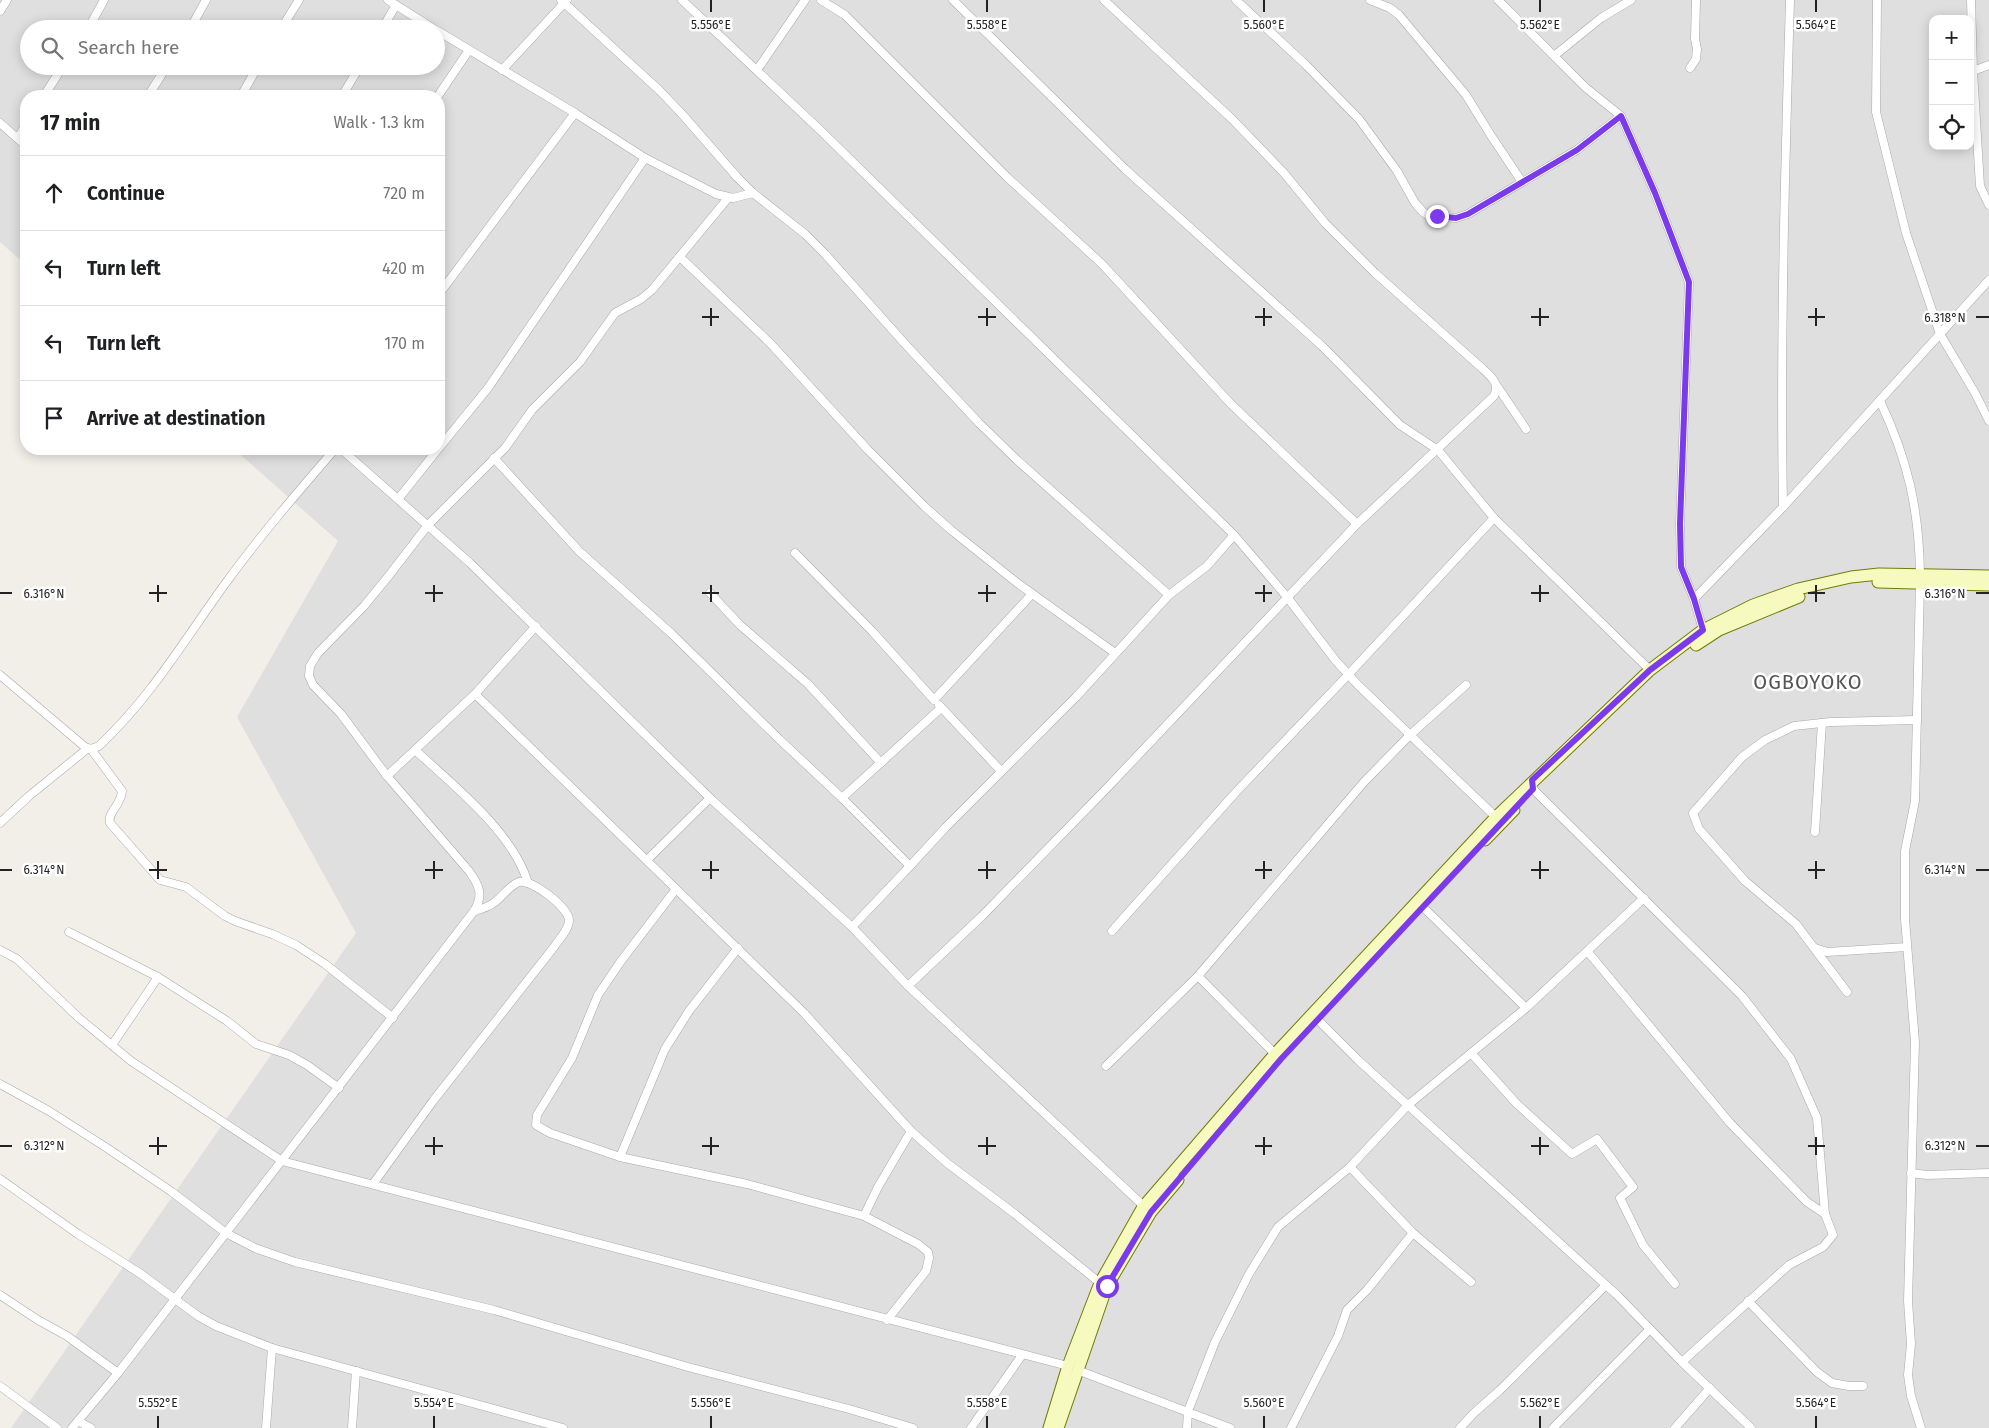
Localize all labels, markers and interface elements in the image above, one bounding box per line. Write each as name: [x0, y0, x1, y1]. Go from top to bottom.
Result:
map controls: [1929, 15, 1974, 150]
button: +: [1929, 15, 1974, 60]
text: 5.556°E: [691, 18, 731, 32]
text: 5.558°E: [967, 18, 1007, 32]
text: 5.560°E: [1244, 18, 1284, 32]
text: 5.562°E: [1520, 18, 1560, 32]
text: 5.564°E: [1796, 18, 1836, 32]
search box: [20, 20, 445, 75]
icon: search: [38, 34, 66, 62]
text: Search here: [78, 36, 179, 59]
button: −: [1929, 60, 1974, 105]
button: locate: [1929, 105, 1974, 150]
text: 17 min: [40, 110, 100, 136]
text: Walk · 1.3 km: [333, 113, 425, 132]
icon: ahead: [40, 179, 68, 207]
text: Continue: [87, 182, 165, 205]
text: 720 m: [383, 184, 425, 203]
route end: [1426, 205, 1449, 228]
icon: left: [40, 254, 68, 282]
text: Turn left: [87, 257, 161, 280]
text: 420 m: [382, 259, 425, 278]
text: 6.318°N: [1924, 311, 1966, 325]
icon: left: [40, 329, 68, 357]
text: Turn left: [87, 332, 161, 355]
text: 170 m: [384, 334, 425, 353]
icon: arrive: [40, 404, 68, 432]
text: Arrive at destination: [87, 407, 266, 430]
text: 6.316°N: [23, 587, 65, 601]
text: 6.316°N: [1924, 587, 1966, 601]
district label: OGBOYOKO: [1753, 670, 1863, 694]
text: 6.314°N: [23, 863, 65, 877]
text: 6.314°N: [1924, 863, 1966, 877]
text: 6.312°N: [24, 1139, 64, 1153]
text: 6.312°N: [1925, 1139, 1965, 1153]
route start: [1096, 1275, 1119, 1298]
text: 5.552°E: [138, 1396, 178, 1410]
text: 5.554°E: [414, 1396, 454, 1410]
text: 5.556°E: [691, 1396, 731, 1410]
text: 5.558°E: [967, 1396, 1007, 1410]
text: 5.560°E: [1244, 1396, 1284, 1410]
text: 5.562°E: [1520, 1396, 1560, 1410]
text: 5.564°E: [1796, 1396, 1836, 1410]

